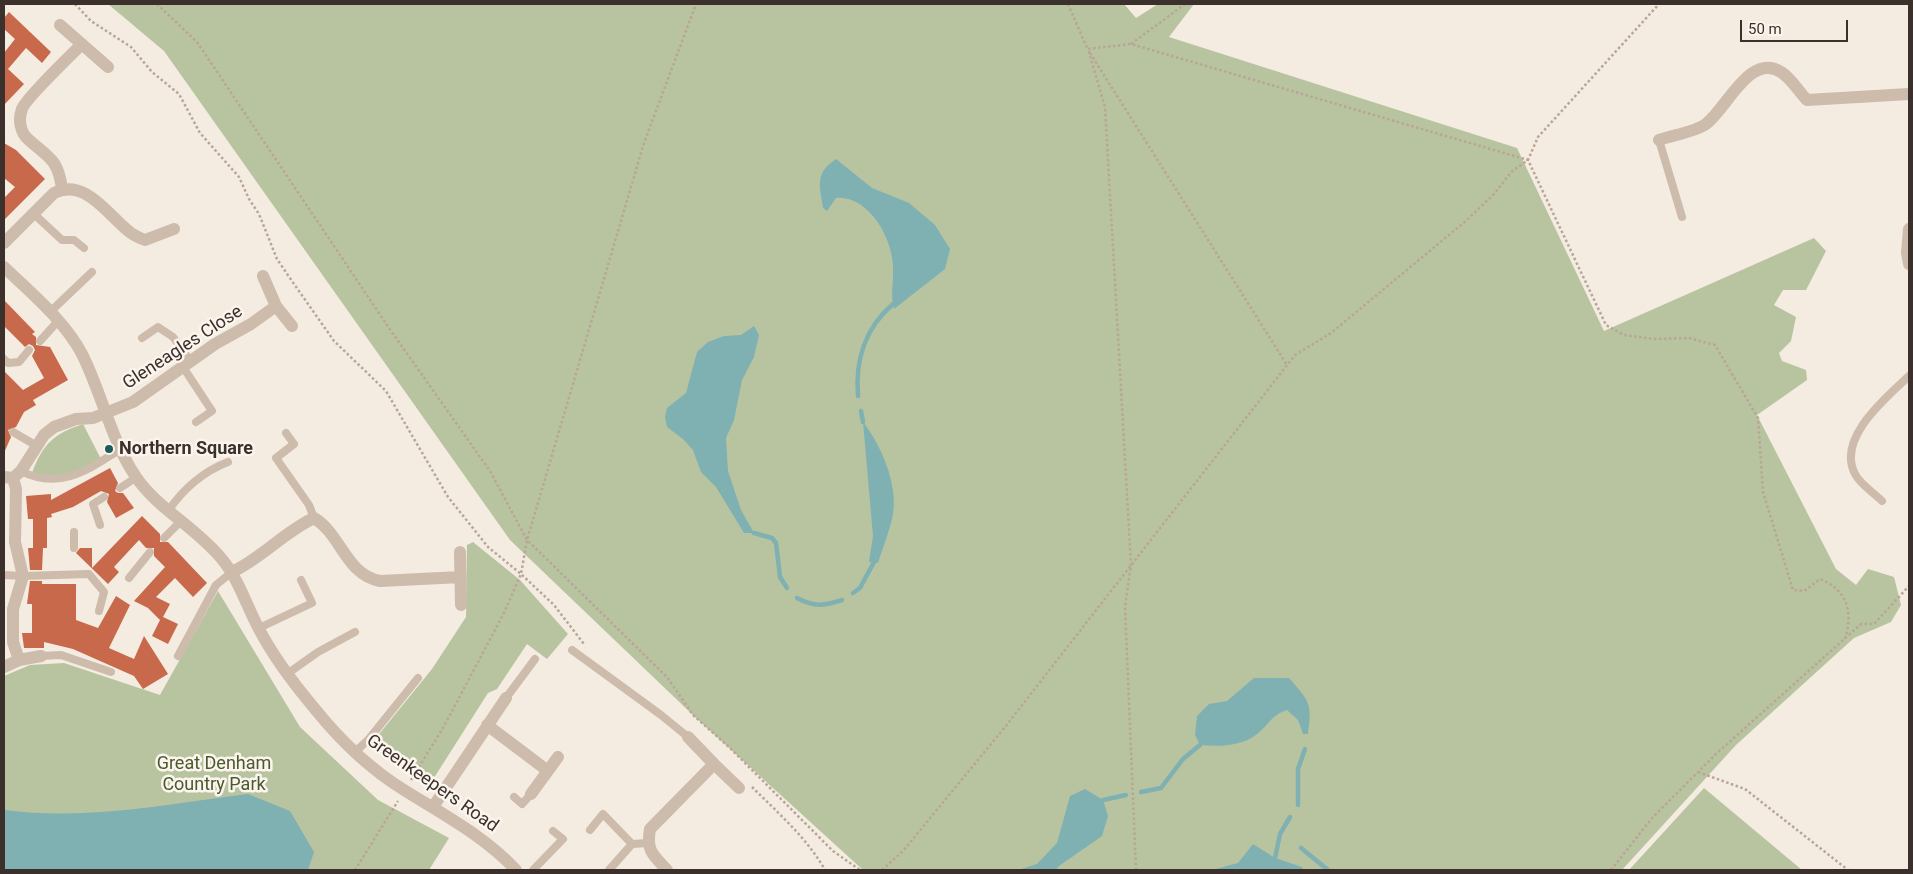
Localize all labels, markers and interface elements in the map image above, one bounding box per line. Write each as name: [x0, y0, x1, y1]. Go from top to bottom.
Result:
scale bar: [1743, 10, 1850, 42]
text: 50 m: [1748, 20, 1782, 38]
street label: Gleneagles Close: [119, 301, 247, 395]
place label: Northern Square: [119, 438, 253, 460]
marker: Northern Square: [103, 443, 115, 455]
street label: Greenkeepers Road: [362, 730, 502, 838]
park label: Great Denham Country Park: [157, 753, 271, 796]

